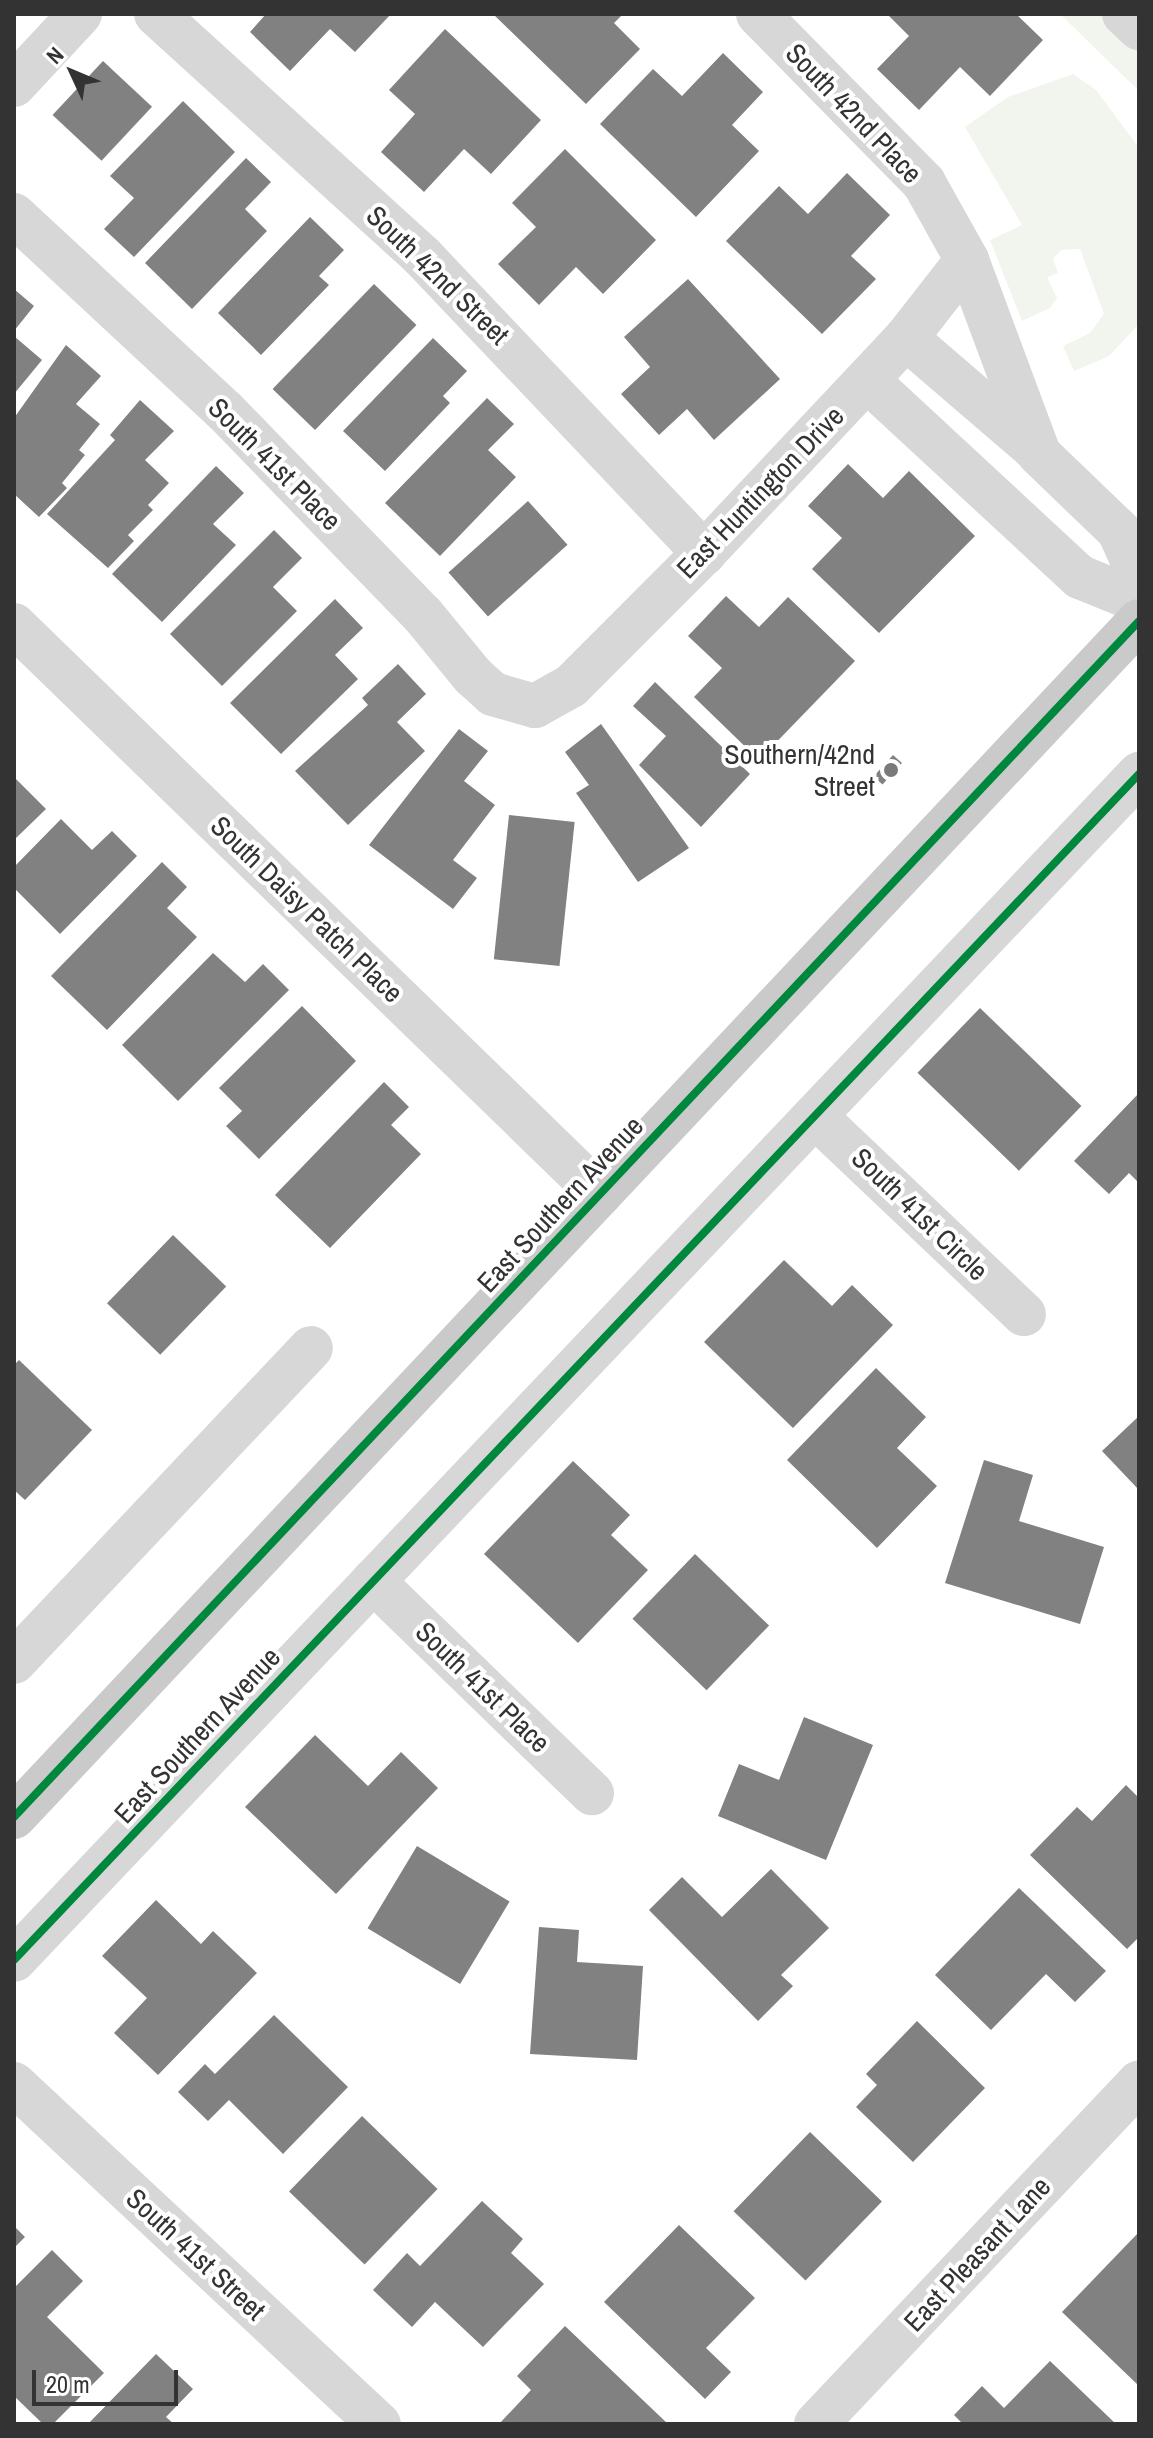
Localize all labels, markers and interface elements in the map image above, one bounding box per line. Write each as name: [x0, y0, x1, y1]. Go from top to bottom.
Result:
north arrow: [32, 32, 112, 112]
street label: South 42nd Place: [779, 36, 929, 190]
text: N: [39, 40, 70, 70]
street label: South 42nd Street: [360, 199, 516, 351]
street label: South 41st Place: [202, 391, 348, 537]
street label: East Huntington Drive: [669, 399, 851, 585]
place label: Southern/42nd Street: [724, 737, 875, 803]
marker: Southern/42nd Street: [882, 761, 900, 779]
street label: South Daisy Patch Place: [204, 809, 410, 1009]
street label: East Southern Avenue: [469, 1109, 651, 1299]
street label: South 41st Circle: [845, 1141, 995, 1287]
street label: South 41st Place: [409, 1615, 557, 1759]
street label: East Southern Avenue: [106, 1640, 288, 1830]
street label: East Pleasant Lane: [897, 2170, 1057, 2338]
street label: South 41st Street: [120, 2181, 272, 2327]
scale bar: [36, 2354, 182, 2404]
text: 20 m: [46, 2368, 90, 2400]

